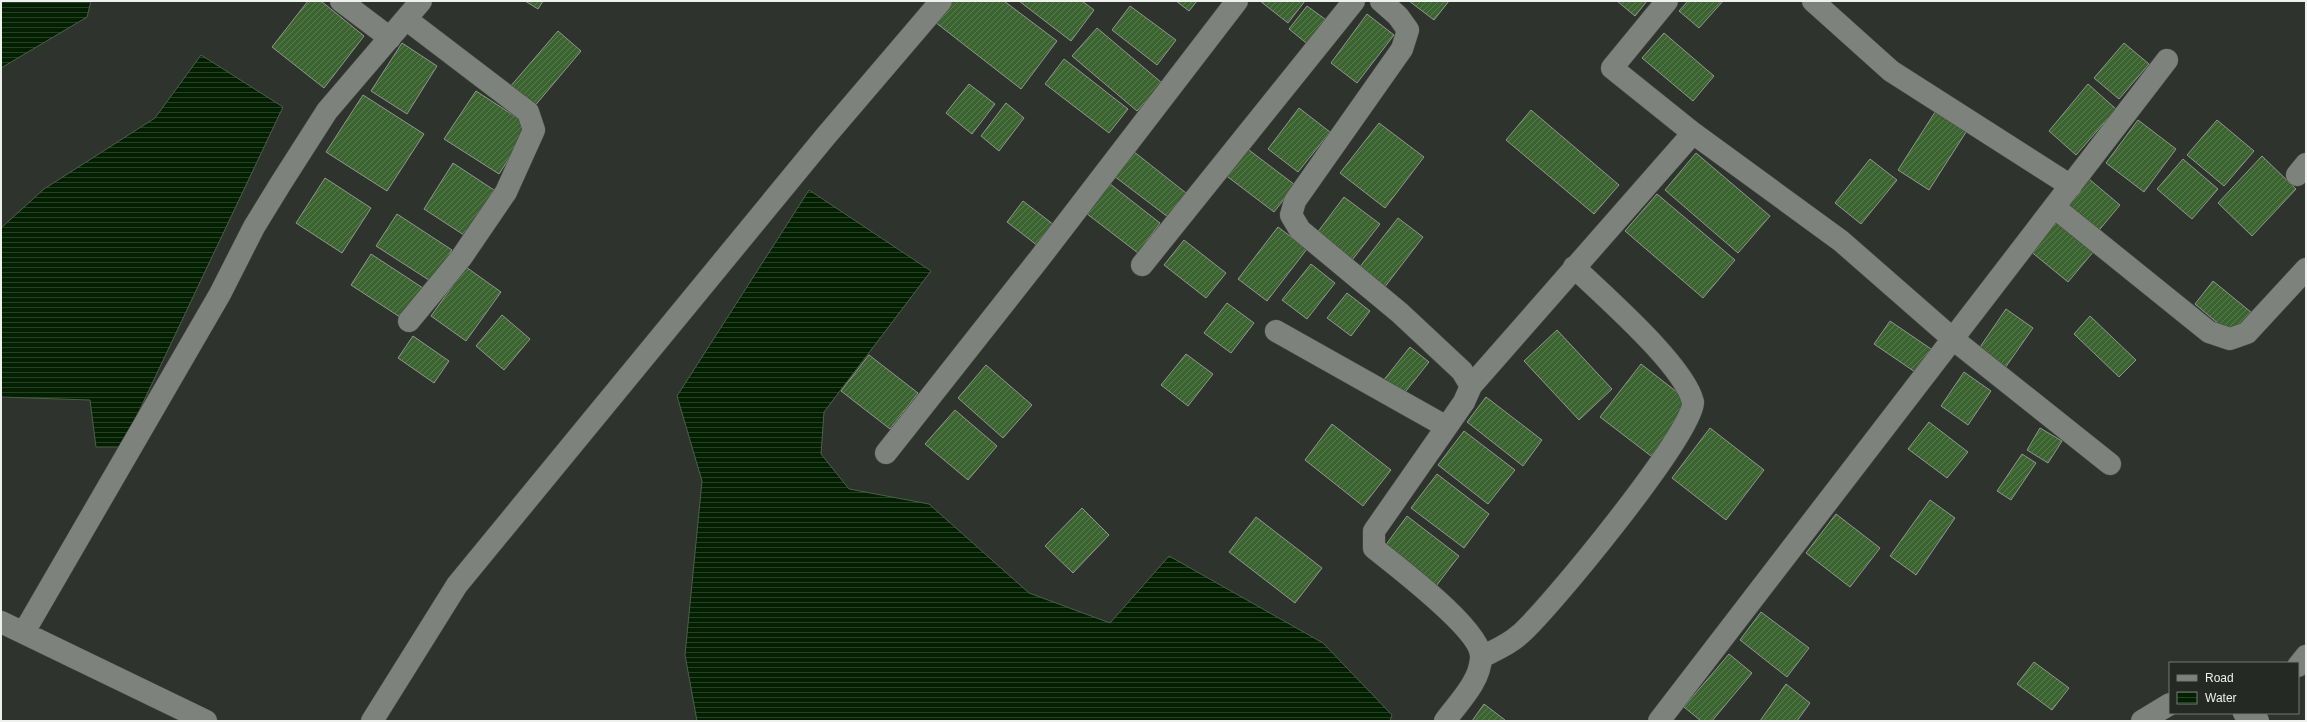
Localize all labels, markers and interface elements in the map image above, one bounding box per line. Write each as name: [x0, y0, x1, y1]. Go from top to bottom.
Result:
legend: [2169, 662, 2299, 714]
text: Road: [2205, 671, 2234, 685]
text: Water: [2205, 691, 2237, 705]

